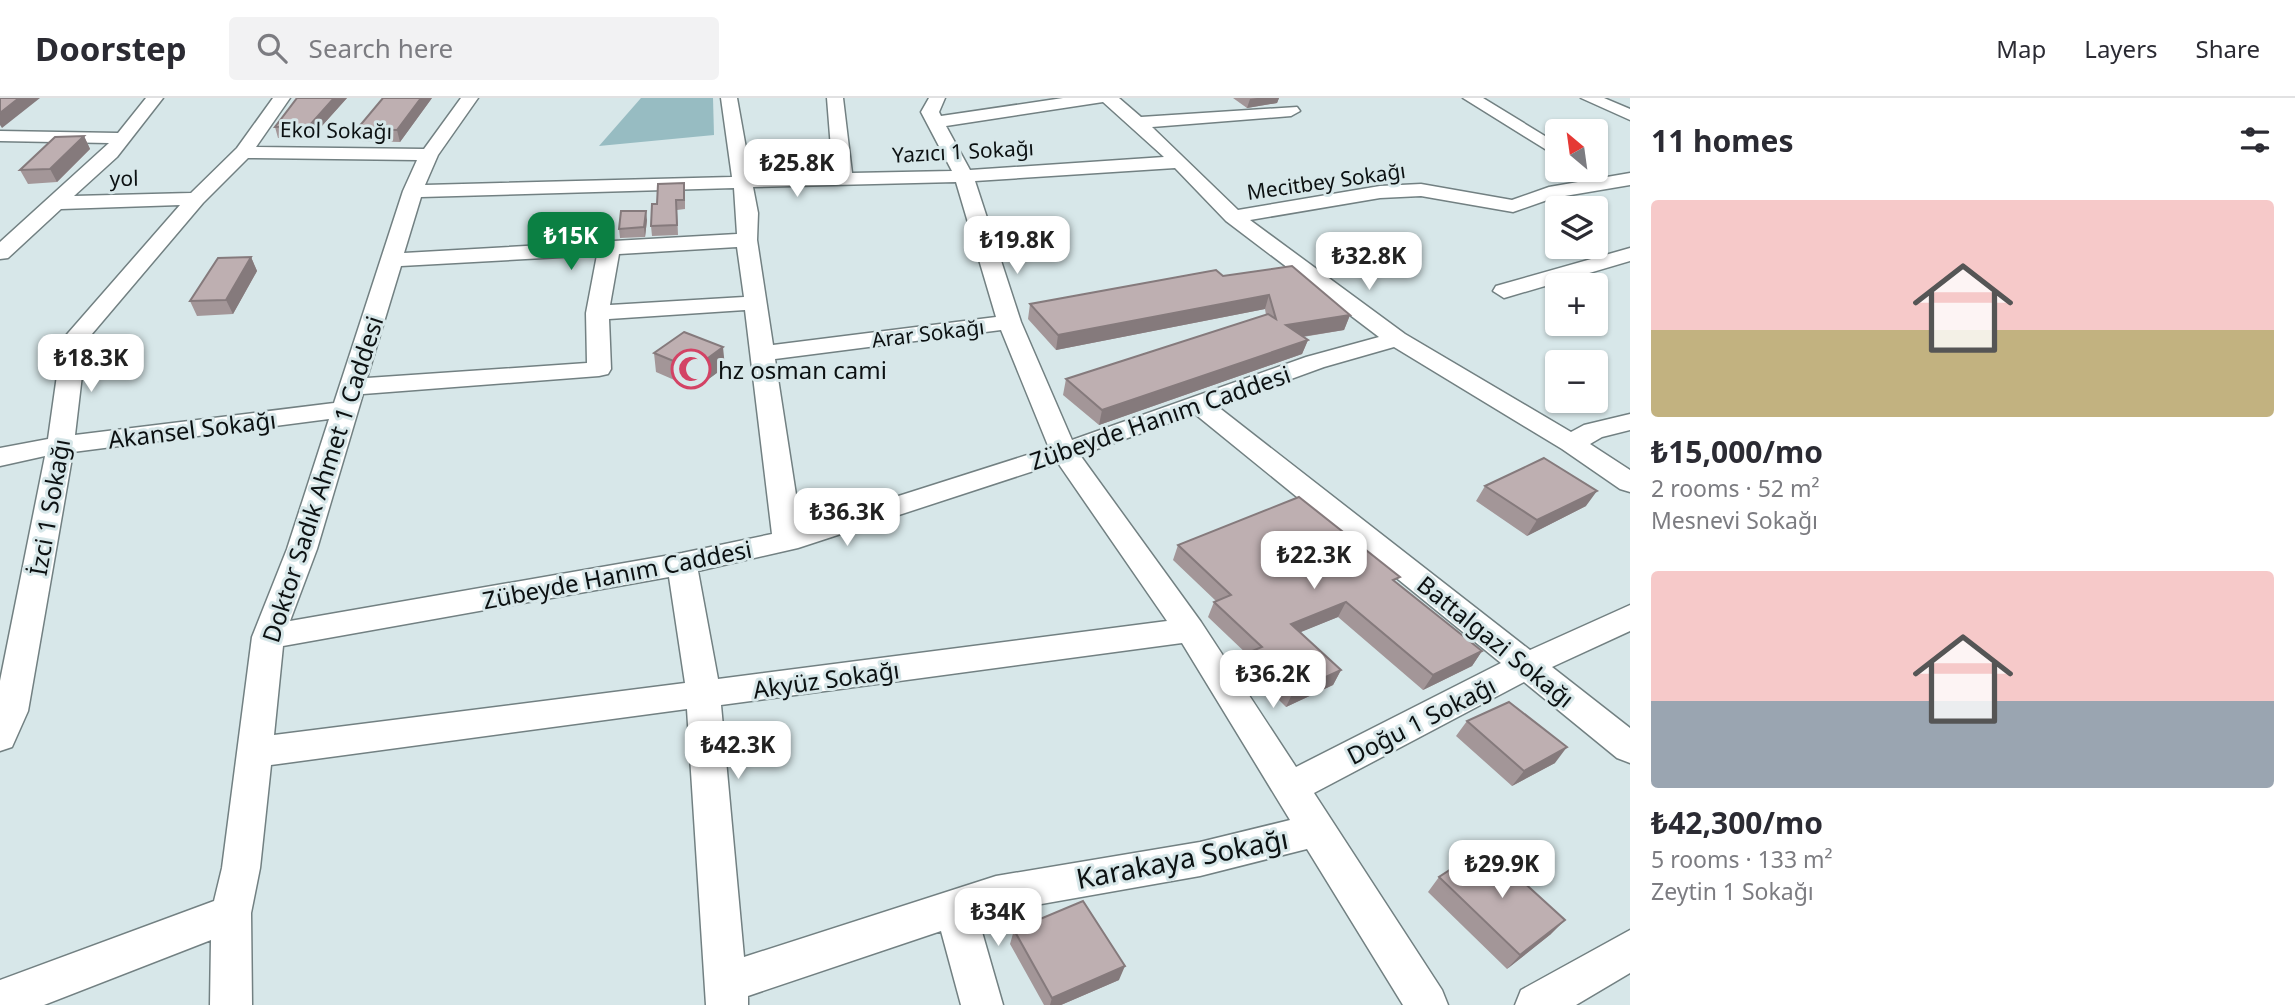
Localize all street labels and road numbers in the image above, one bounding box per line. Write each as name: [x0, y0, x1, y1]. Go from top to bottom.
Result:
street label: Ekol Sokağı: [280, 115, 392, 145]
street label: Yazıcı 1 Sokağı: [891, 133, 1035, 169]
street label: Mecitbey Sokağı: [1245, 156, 1407, 206]
street label: yol: [109, 164, 139, 192]
street label: Doktor Sadık Ahmet 1 Caddesi: [254, 312, 390, 646]
street label: Arar Sokağı: [870, 312, 986, 354]
street label: Zübeyde Hanım Caddesi: [1025, 357, 1295, 477]
street label: Akansel Sokağı: [106, 402, 278, 456]
street label: İzci 1 Sokağı: [21, 436, 77, 578]
street label: Zübeyde Hanım Caddesi: [480, 532, 754, 616]
street label: Battalgazi Sokağı: [1411, 567, 1581, 715]
street label: Akyüz Sokağı: [751, 652, 901, 706]
street label: Doğu 1 Sokağı: [1341, 668, 1501, 772]
street label: Karakaya Sokağı: [1073, 819, 1291, 897]

